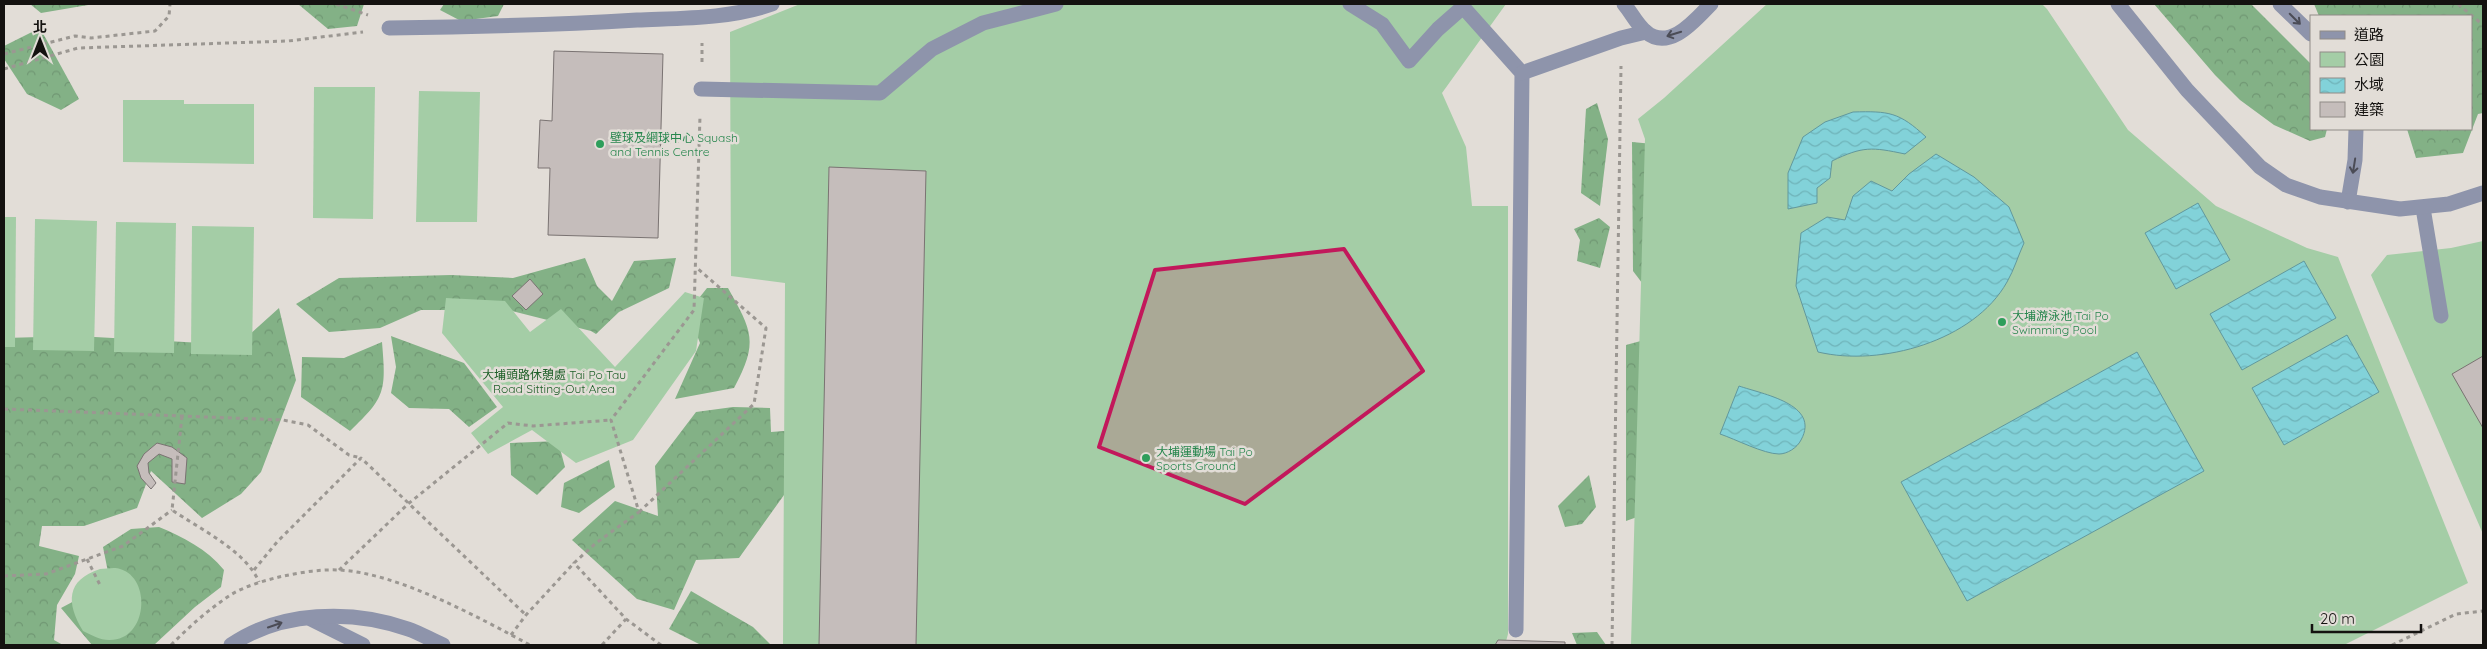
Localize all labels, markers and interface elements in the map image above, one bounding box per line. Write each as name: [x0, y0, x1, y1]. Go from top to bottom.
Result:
one-way arrow: [2289, 13, 2302, 25]
north arrow: [15, 15, 65, 65]
legend: [2310, 15, 2472, 130]
text: 北: [33, 18, 47, 36]
text: 道路: [2354, 25, 2384, 44]
one-way arrow: [1666, 30, 1682, 40]
text: 公園: [2354, 50, 2384, 69]
text: 水域: [2354, 75, 2384, 94]
text: 建築: [2354, 100, 2384, 119]
place label: 壁球及網球中心 Squash and Tennis Centre: [610, 130, 738, 159]
marker: 壁球及網球中心 Squash and Tennis Centre: [594, 138, 606, 150]
one-way arrow: [2349, 157, 2359, 173]
place label: 大埔游泳池 Tai Po Swimming Pool: [2012, 308, 2109, 337]
marker: 大埔游泳池 Tai Po Swimming Pool: [1996, 316, 2008, 328]
park label: 大埔頭路休憩處 Tai Po Tau Road Sitting-Out Area: [482, 367, 626, 396]
place label: 大埔運動場 Tai Po Sports Ground: [1156, 444, 1253, 473]
marker: 大埔運動場 Tai Po Sports Ground: [1140, 452, 1152, 464]
scale bar: [2312, 602, 2421, 634]
text: 20 m: [2320, 609, 2355, 628]
one-way arrow: [266, 619, 282, 629]

